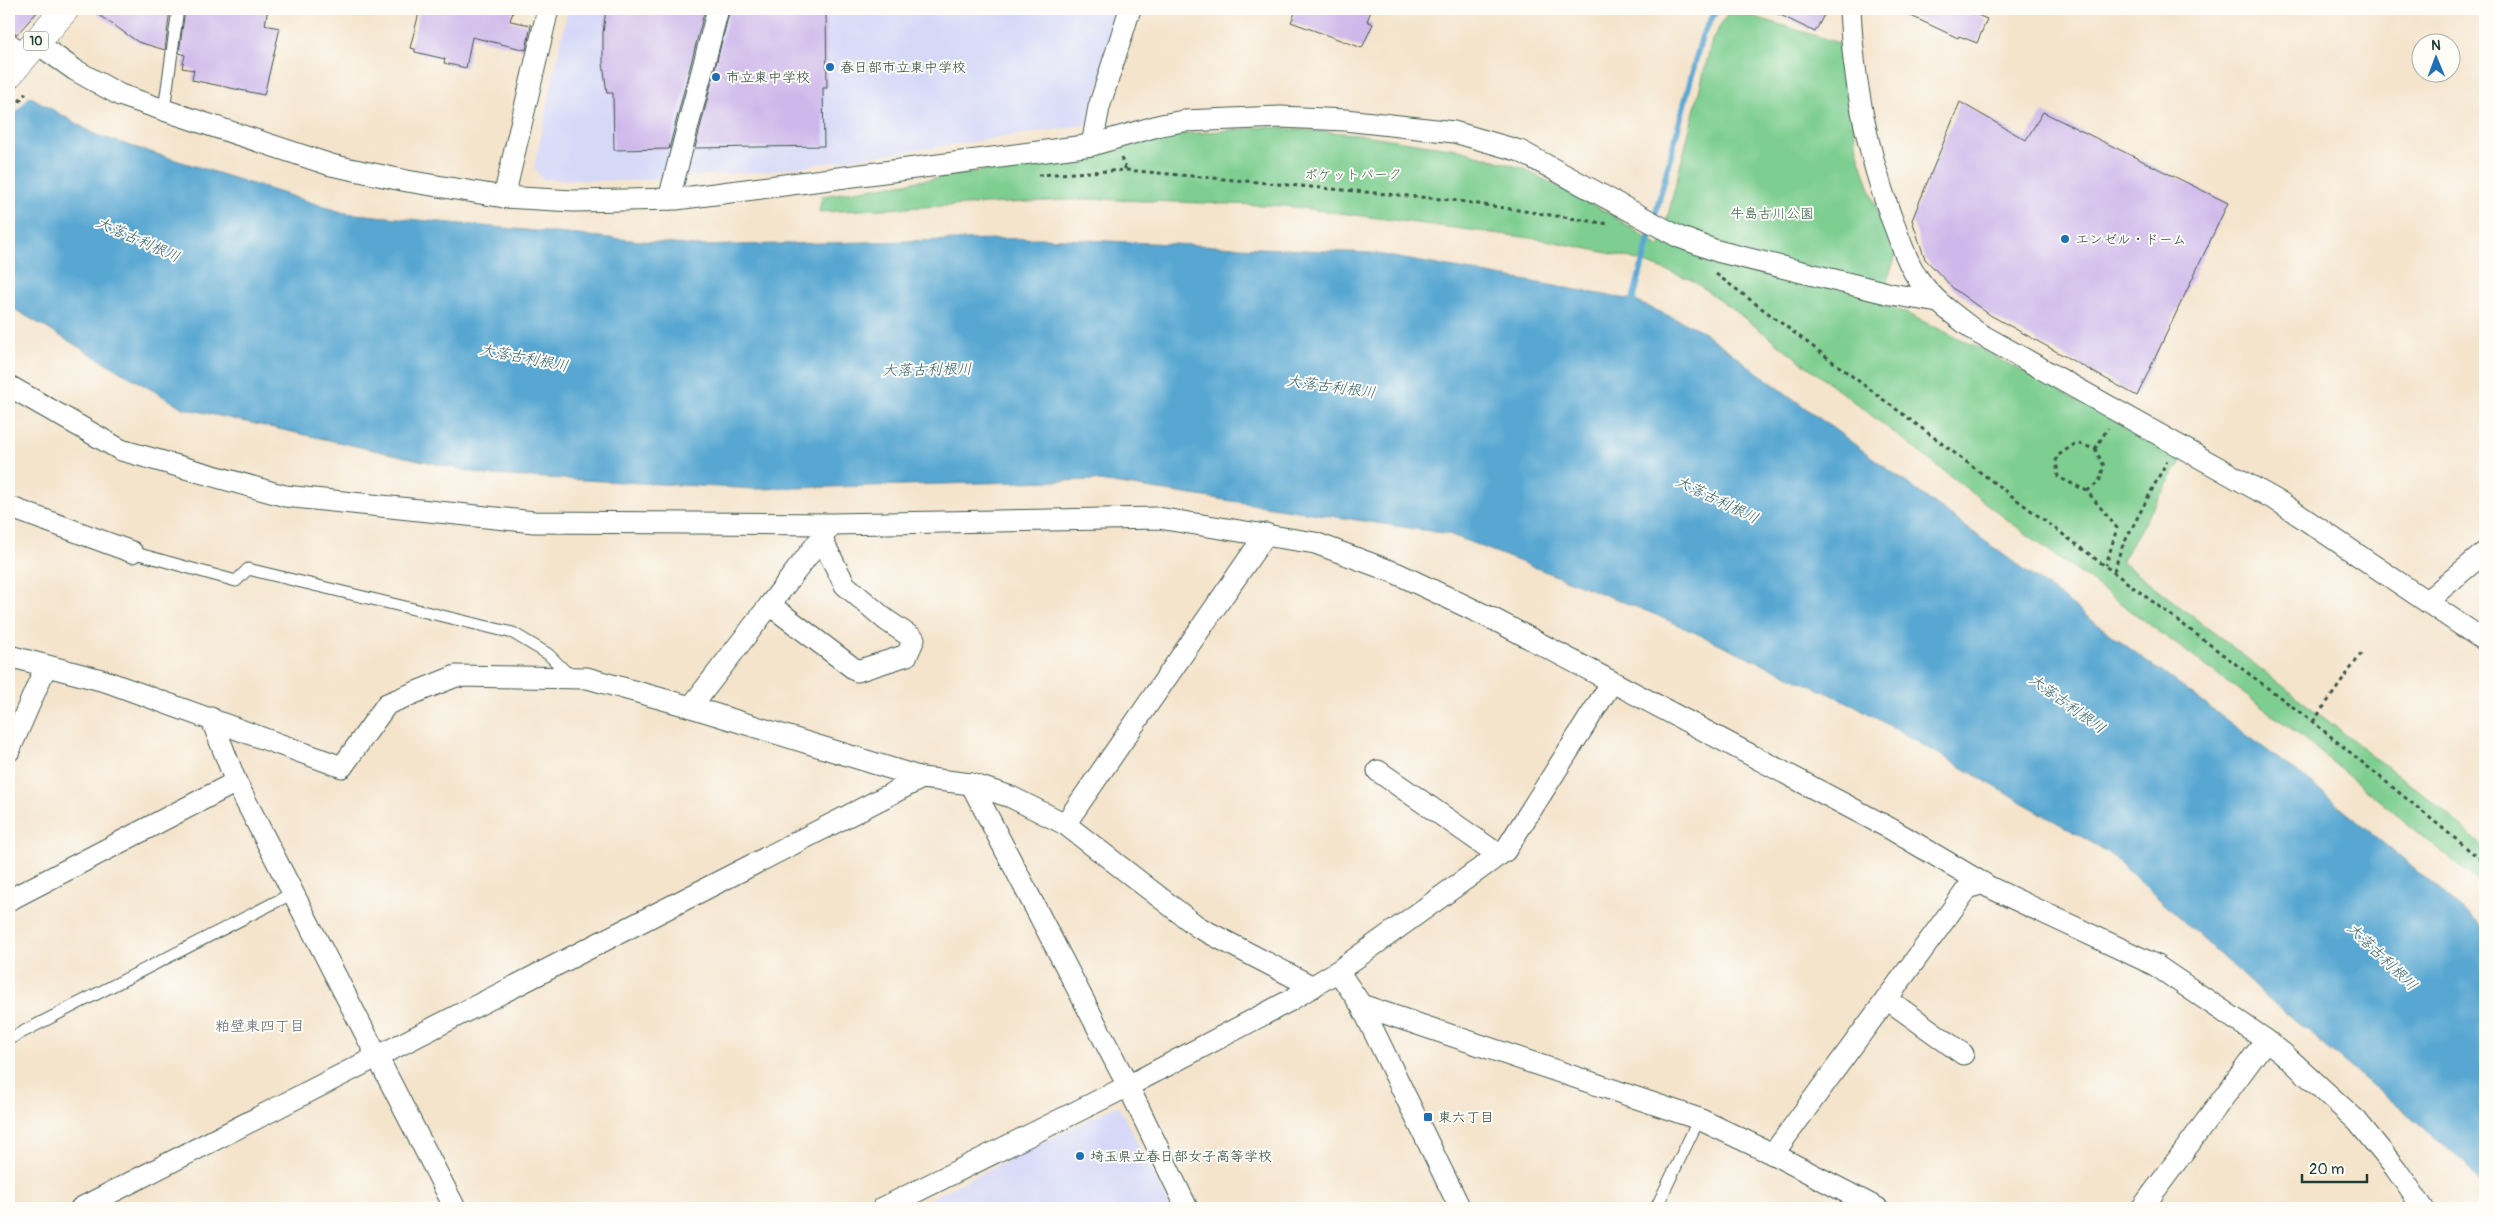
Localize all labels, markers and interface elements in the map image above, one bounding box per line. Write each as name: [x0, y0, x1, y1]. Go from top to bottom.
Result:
road number: 10: [24, 31, 48, 50]
north arrow: [2412, 32, 2462, 82]
text: N: [2431, 37, 2441, 54]
place label: 春日部市立東中学校: [840, 59, 966, 76]
marker: 春日部市立東中学校: [824, 61, 836, 73]
place label: 市立東中学校: [726, 69, 810, 86]
marker: 市立東中学校: [710, 71, 722, 83]
park label: ポケットパーク: [1304, 166, 1402, 183]
park label: 牛島古川公園: [1730, 205, 1814, 222]
water label: 大落古利根川: [93, 213, 183, 267]
place label: エンゼル・ドーム: [2075, 231, 2186, 248]
marker: エンゼル・ドーム: [2059, 233, 2071, 245]
water label: 大落古利根川: [478, 340, 570, 376]
water label: 大落古利根川: [882, 360, 972, 380]
water label: 大落古利根川: [1285, 371, 1377, 403]
water label: 大落古利根川: [1672, 472, 1762, 528]
water label: 大落古利根川: [2025, 670, 2109, 738]
water label: 大落古利根川: [2343, 919, 2421, 995]
district label: 粕壁東四丁目: [215, 1017, 305, 1036]
place label: 東六丁目: [1438, 1109, 1494, 1126]
marker: 東六丁目: [1422, 1111, 1434, 1123]
place label: 埼玉県立春日部女子高等学校: [1090, 1148, 1272, 1165]
marker: 埼玉県立春日部女子高等学校: [1074, 1150, 1086, 1162]
scale bar: [2302, 1152, 2366, 1184]
text: 20 m: [2309, 1160, 2344, 1179]

